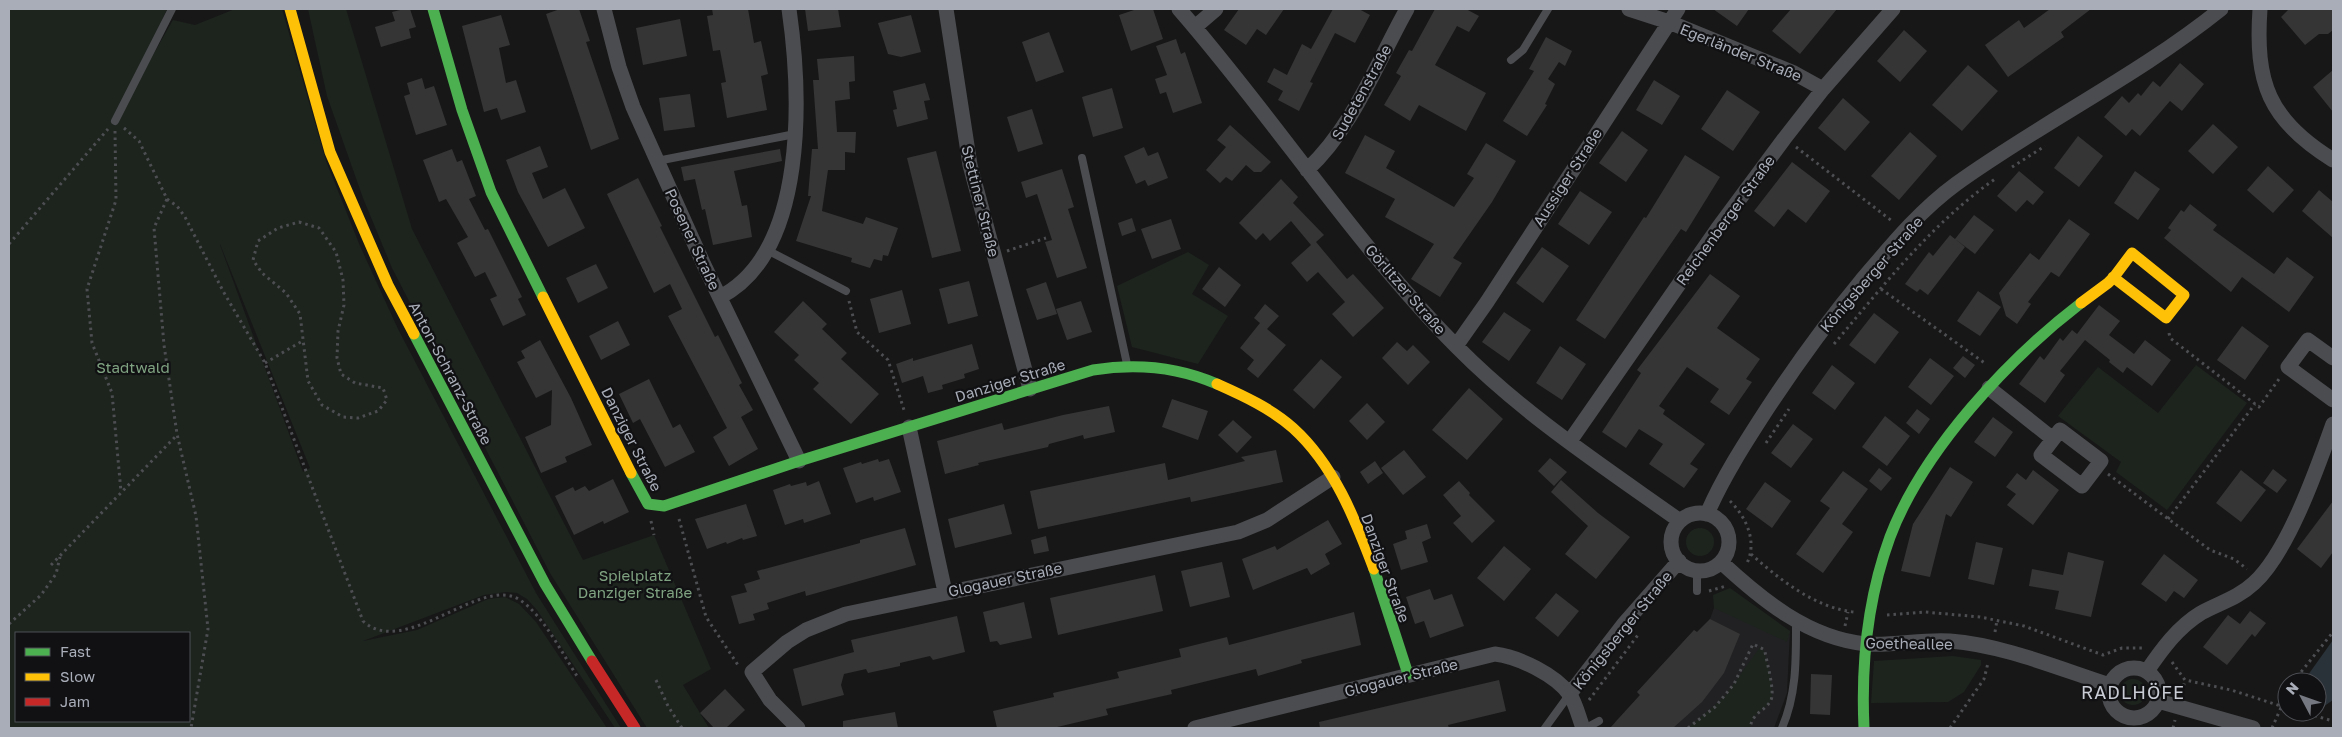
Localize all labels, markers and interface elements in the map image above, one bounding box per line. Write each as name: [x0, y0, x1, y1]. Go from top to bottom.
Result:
street label: Egerländer Straße: [1678, 19, 1805, 85]
street label: Sudetenstraße: [1327, 41, 1395, 143]
street label: Aussiger Straße: [1529, 124, 1606, 229]
street label: Stettiner Straße: [958, 143, 1004, 259]
street label: Reichenberger Straße: [1672, 151, 1778, 288]
street label: Posener Straße: [662, 185, 724, 293]
street label: Königsberger Straße: [1816, 212, 1926, 336]
street label: Görlitzer Straße: [1362, 240, 1450, 338]
street label: Anton-Schranz-Straße: [406, 298, 496, 448]
street label: Danziger Straße: [953, 355, 1068, 405]
park label: Stadtwald: [96, 358, 170, 376]
street label: Danziger Straße: [598, 384, 666, 494]
street label: Danziger Straße: [1358, 511, 1414, 625]
street label: Glogauer Straße: [946, 558, 1064, 600]
park label: Spielplatz Danziger Straße: [578, 566, 692, 601]
street label: Königsberger Straße: [1569, 567, 1676, 693]
legend: [15, 632, 190, 722]
street label: Goetheallee: [1865, 633, 1953, 653]
text: Fast: [60, 642, 91, 660]
street label: Glogauer Straße: [1342, 654, 1460, 700]
text: Slow: [60, 667, 95, 685]
north arrow: [2277, 672, 2327, 722]
text: N: [2282, 679, 2302, 698]
district label: RADLHÖFE: [2081, 681, 2185, 703]
text: Jam: [60, 692, 90, 710]

